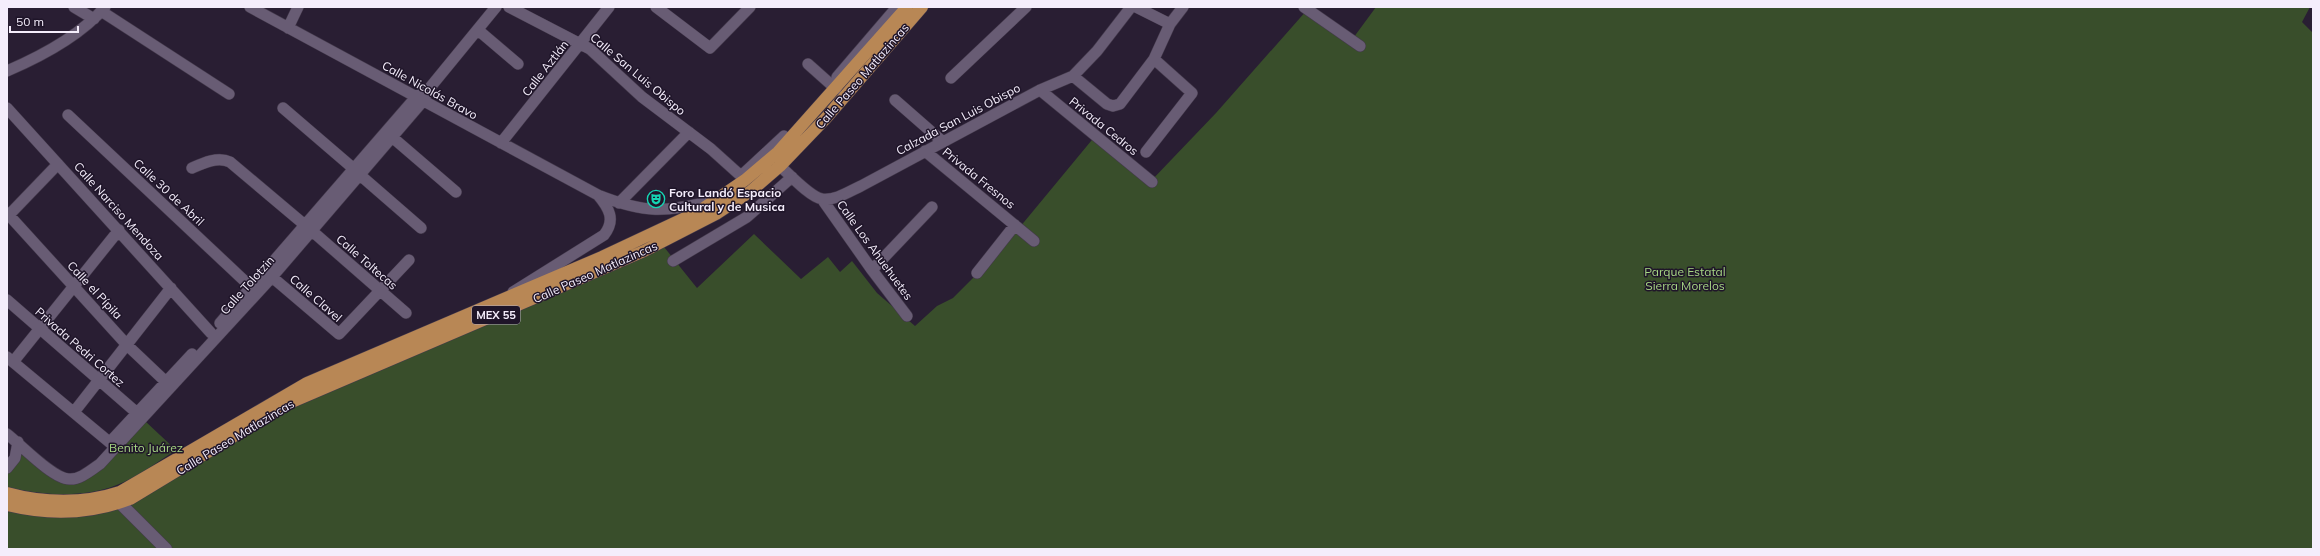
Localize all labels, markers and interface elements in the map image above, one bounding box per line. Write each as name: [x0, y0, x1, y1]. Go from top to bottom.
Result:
scale bar: [10, 8, 78, 34]
text: 50 m: [16, 14, 44, 29]
street label: Calle Paseo Matlazincas: [812, 20, 912, 132]
street label: Calle San Luis Obispo: [587, 30, 689, 118]
street label: Calle Aztlán: [518, 37, 572, 99]
street label: Calle Nicolás Bravo: [380, 58, 481, 123]
street label: Calzada San Luis Obispo: [893, 80, 1023, 158]
street label: Privada Cedros: [1066, 94, 1142, 158]
street label: Privada Fresnos: [940, 144, 1018, 212]
street label: Calle 30 de Abril: [131, 155, 207, 229]
street label: Calle Narciso Mendoza: [71, 159, 167, 263]
place label: Foro Landó Espacio Cultural y de Musica: [669, 185, 785, 214]
theatre icon: Foro Landó Espacio Cultural y de Musica: [646, 189, 666, 209]
street label: Calle Los Ahuehuetes: [834, 197, 916, 303]
street label: Calle Toltecas: [333, 231, 401, 293]
street label: Calle Paseo Matlazincas: [530, 238, 660, 306]
street label: Calle Tolotzin: [217, 253, 277, 317]
street label: Calle el Pípila: [64, 258, 126, 322]
park label: Parque Estatal Sierra Morelos: [1644, 264, 1726, 293]
street label: Calle Clavel: [287, 271, 345, 325]
street label: Privada Pedri Cortez: [32, 304, 128, 390]
road number: MEX 55: [472, 306, 520, 324]
street label: Calle Paseo Matlazincas: [173, 396, 297, 478]
park label: Benito Juárez: [109, 440, 183, 455]

